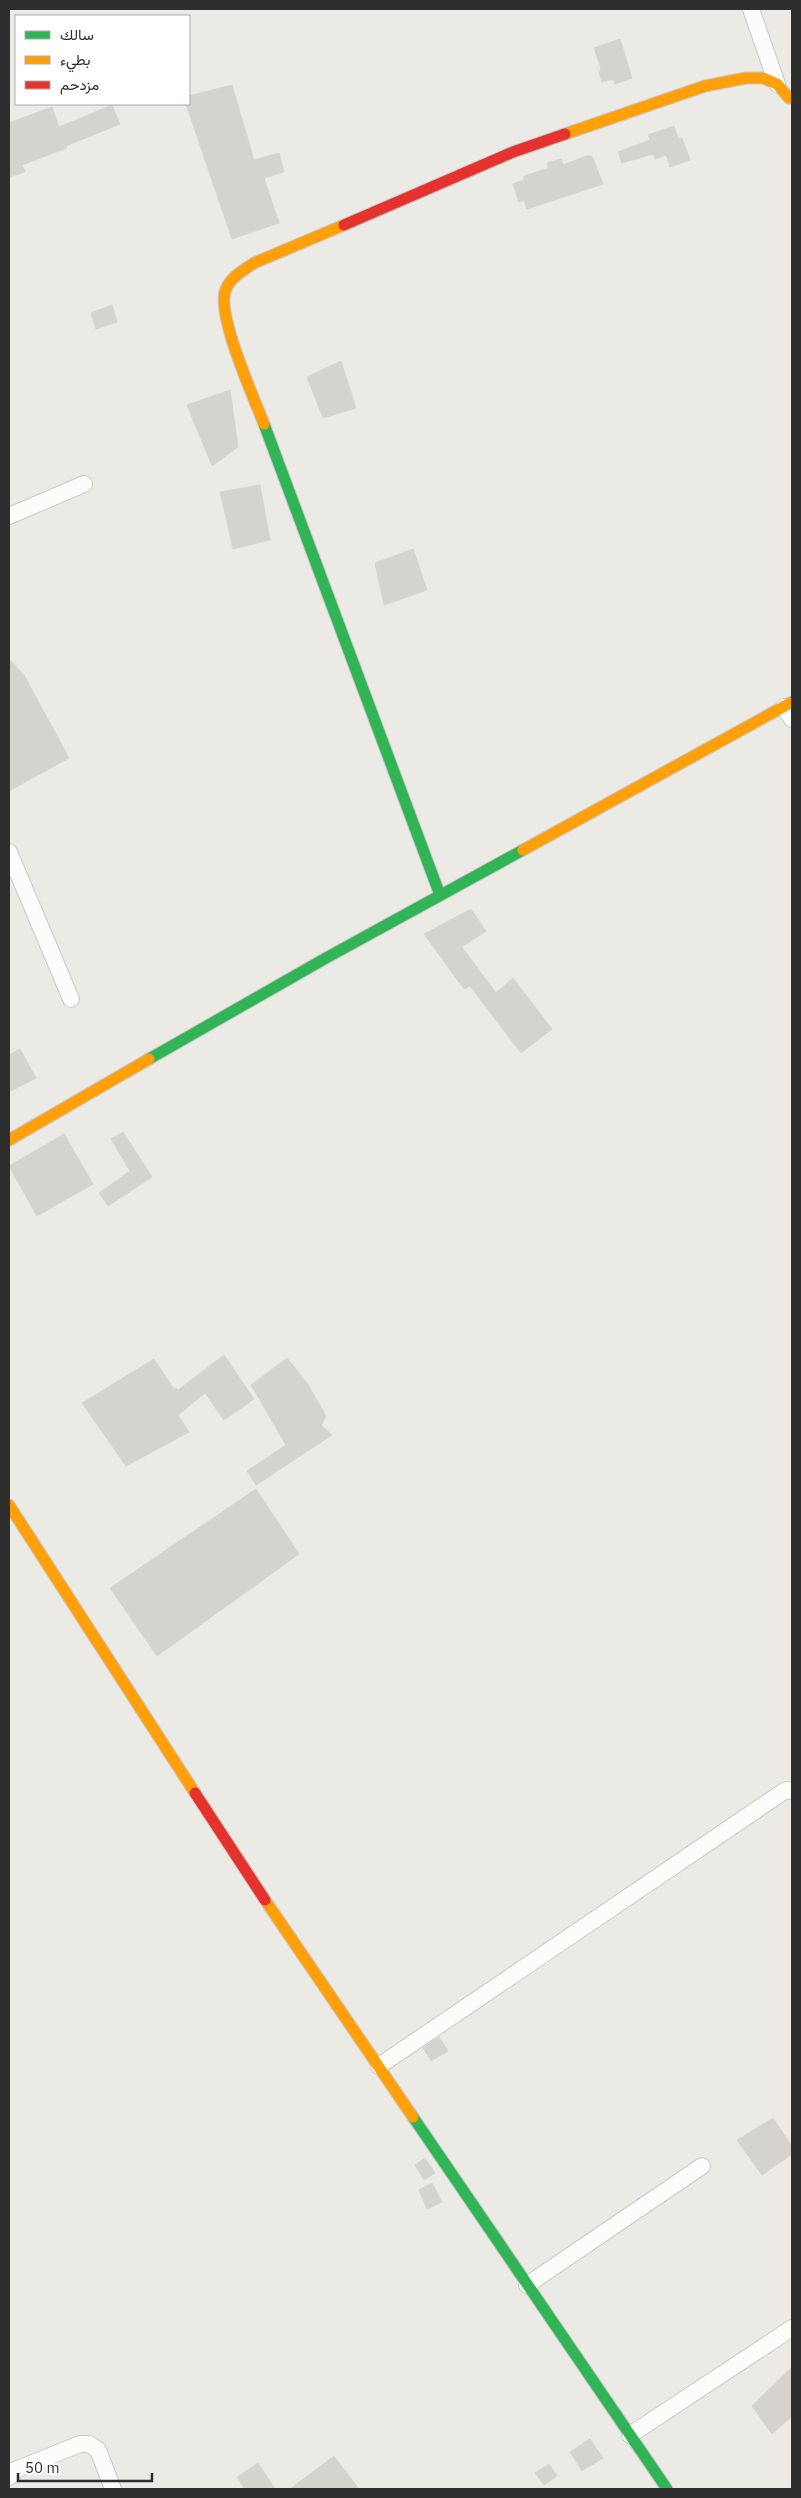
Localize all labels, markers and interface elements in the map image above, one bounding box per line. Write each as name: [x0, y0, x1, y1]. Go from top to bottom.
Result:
legend: [15, 15, 190, 105]
text: سالك: [60, 25, 94, 44]
text: بطيء: [60, 50, 90, 73]
text: مزدحم: [60, 75, 99, 95]
scale bar: [18, 2450, 151, 2482]
text: 50 m: [25, 2458, 60, 2477]

